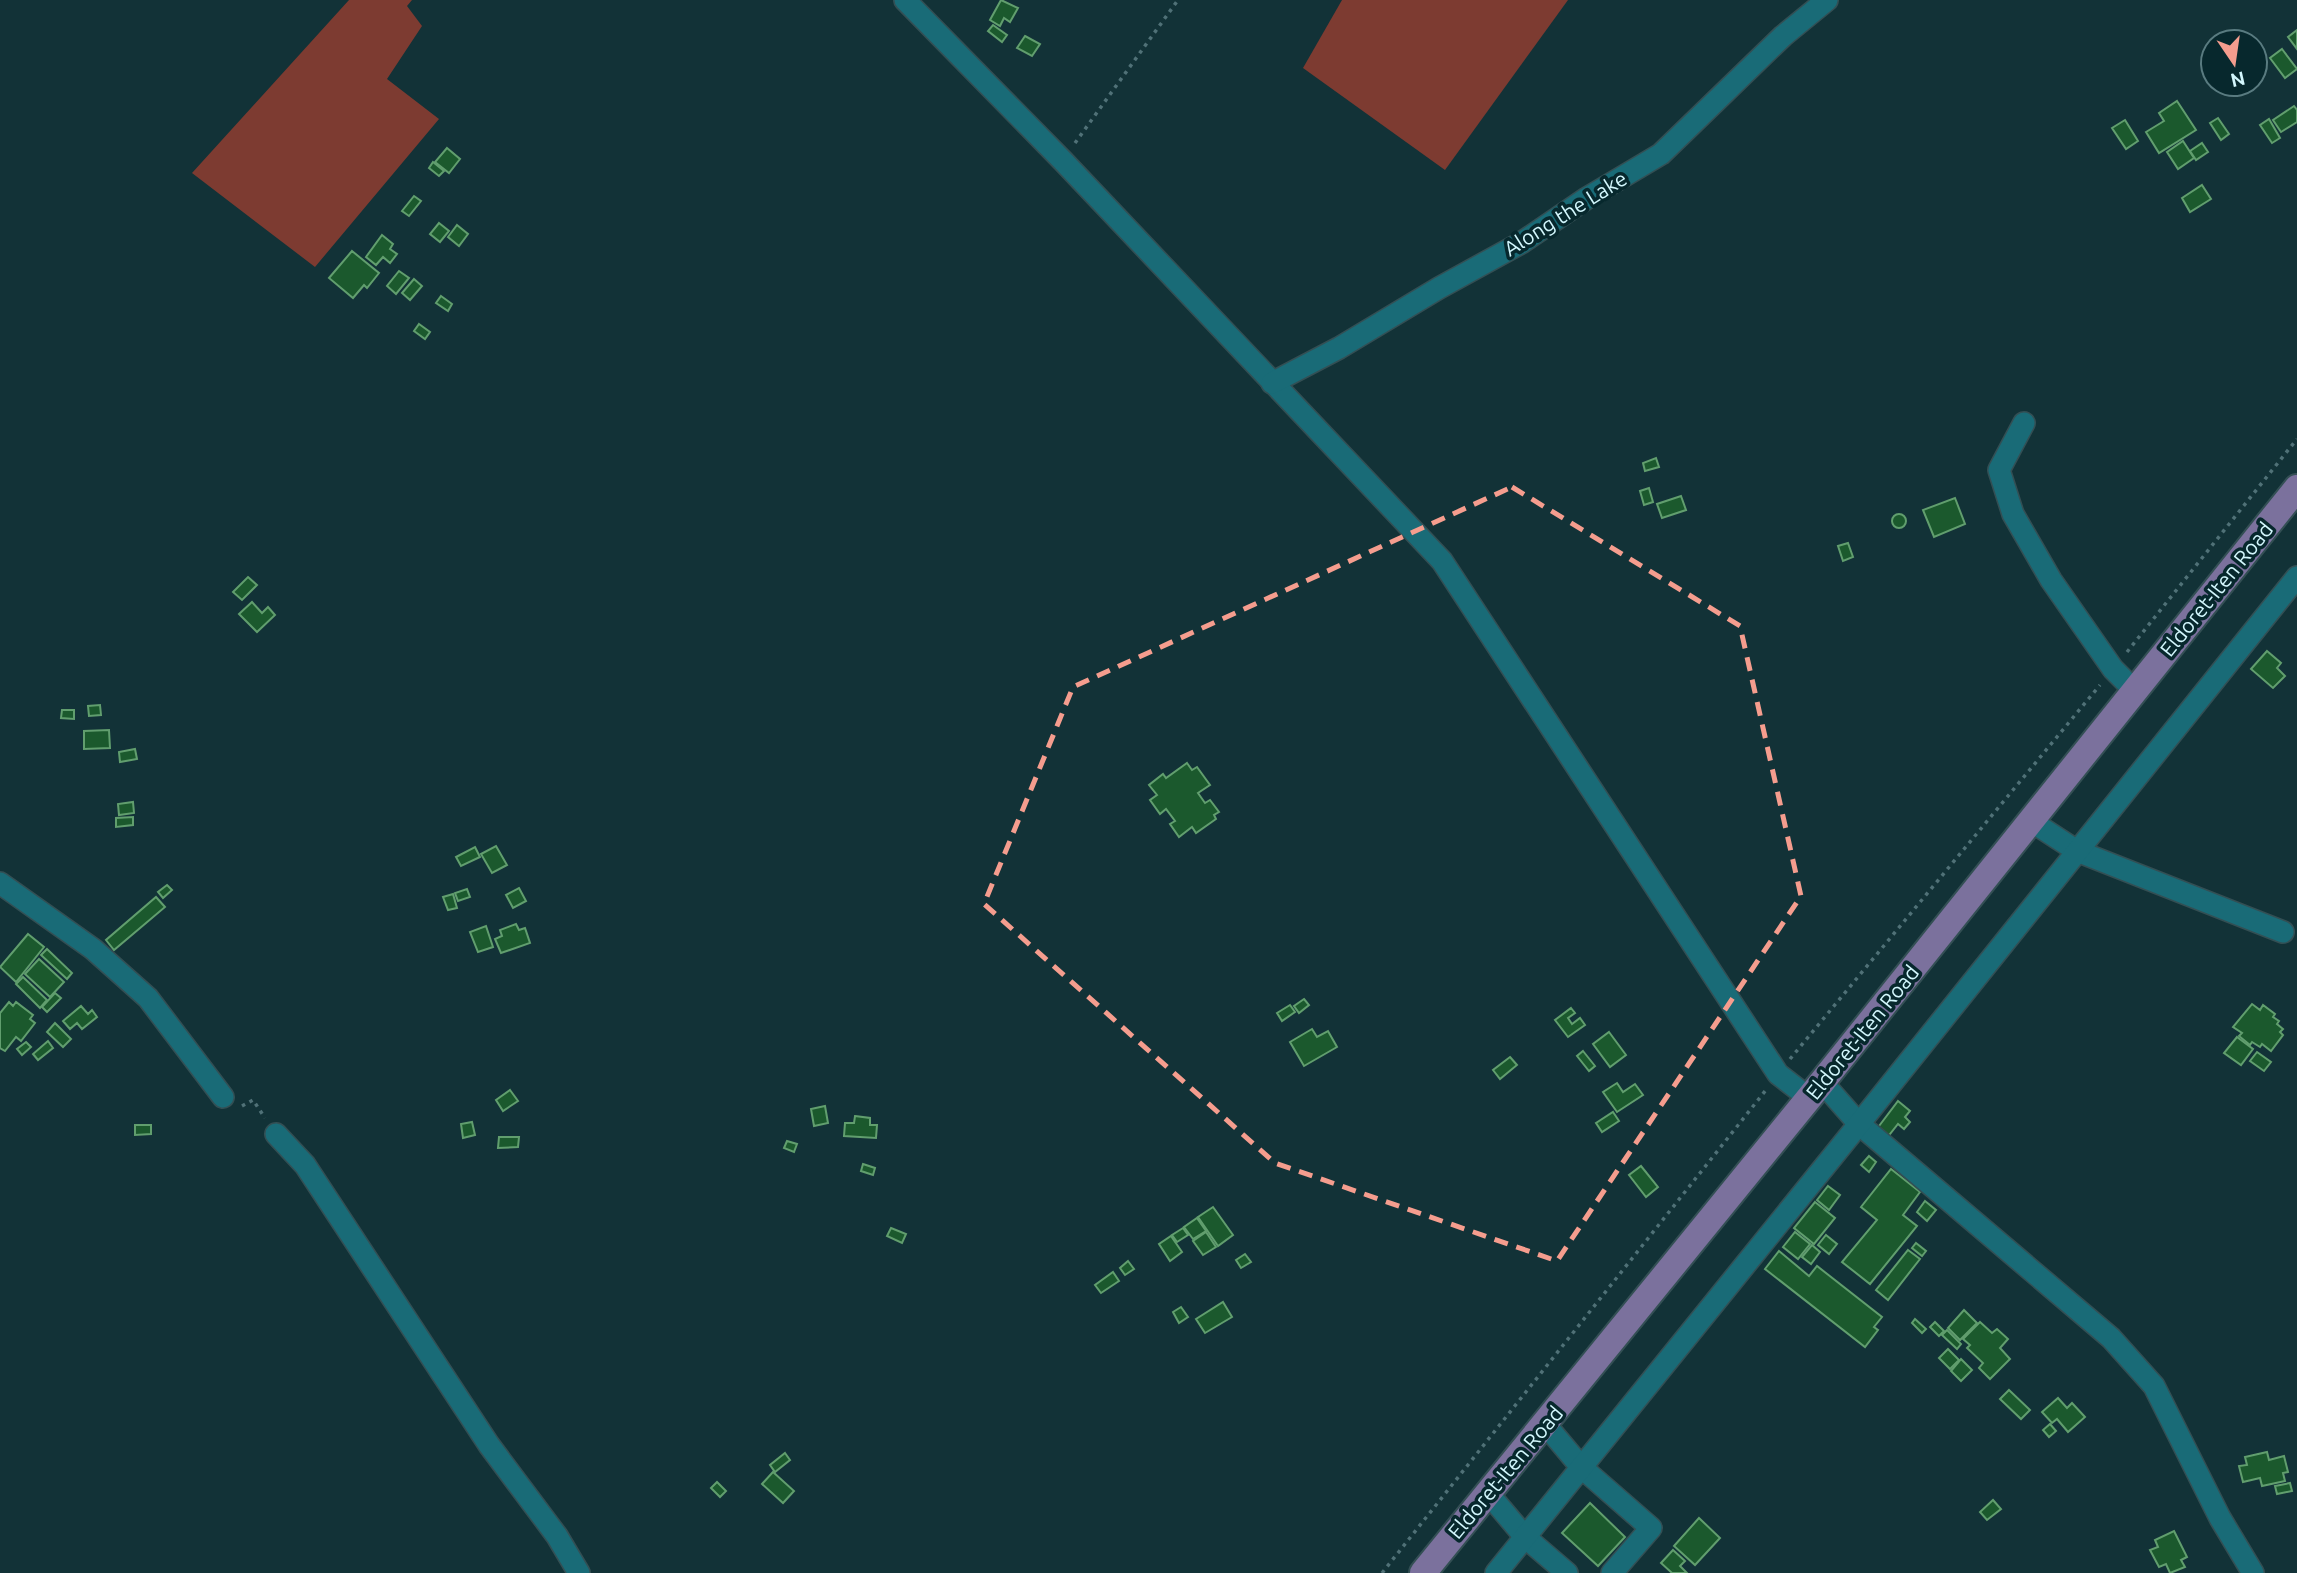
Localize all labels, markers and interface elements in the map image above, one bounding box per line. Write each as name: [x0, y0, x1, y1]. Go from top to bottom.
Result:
north arrow: [2199, 28, 2269, 98]
text: N: [2228, 67, 2247, 92]
street label: Along the Lake: [1499, 166, 1631, 260]
street label: Eldoret-Iten Road: [2155, 517, 2277, 661]
street label: Eldoret-Iten Road: [1801, 960, 1923, 1104]
street label: Eldoret-Iten Road: [1443, 1401, 1567, 1543]

